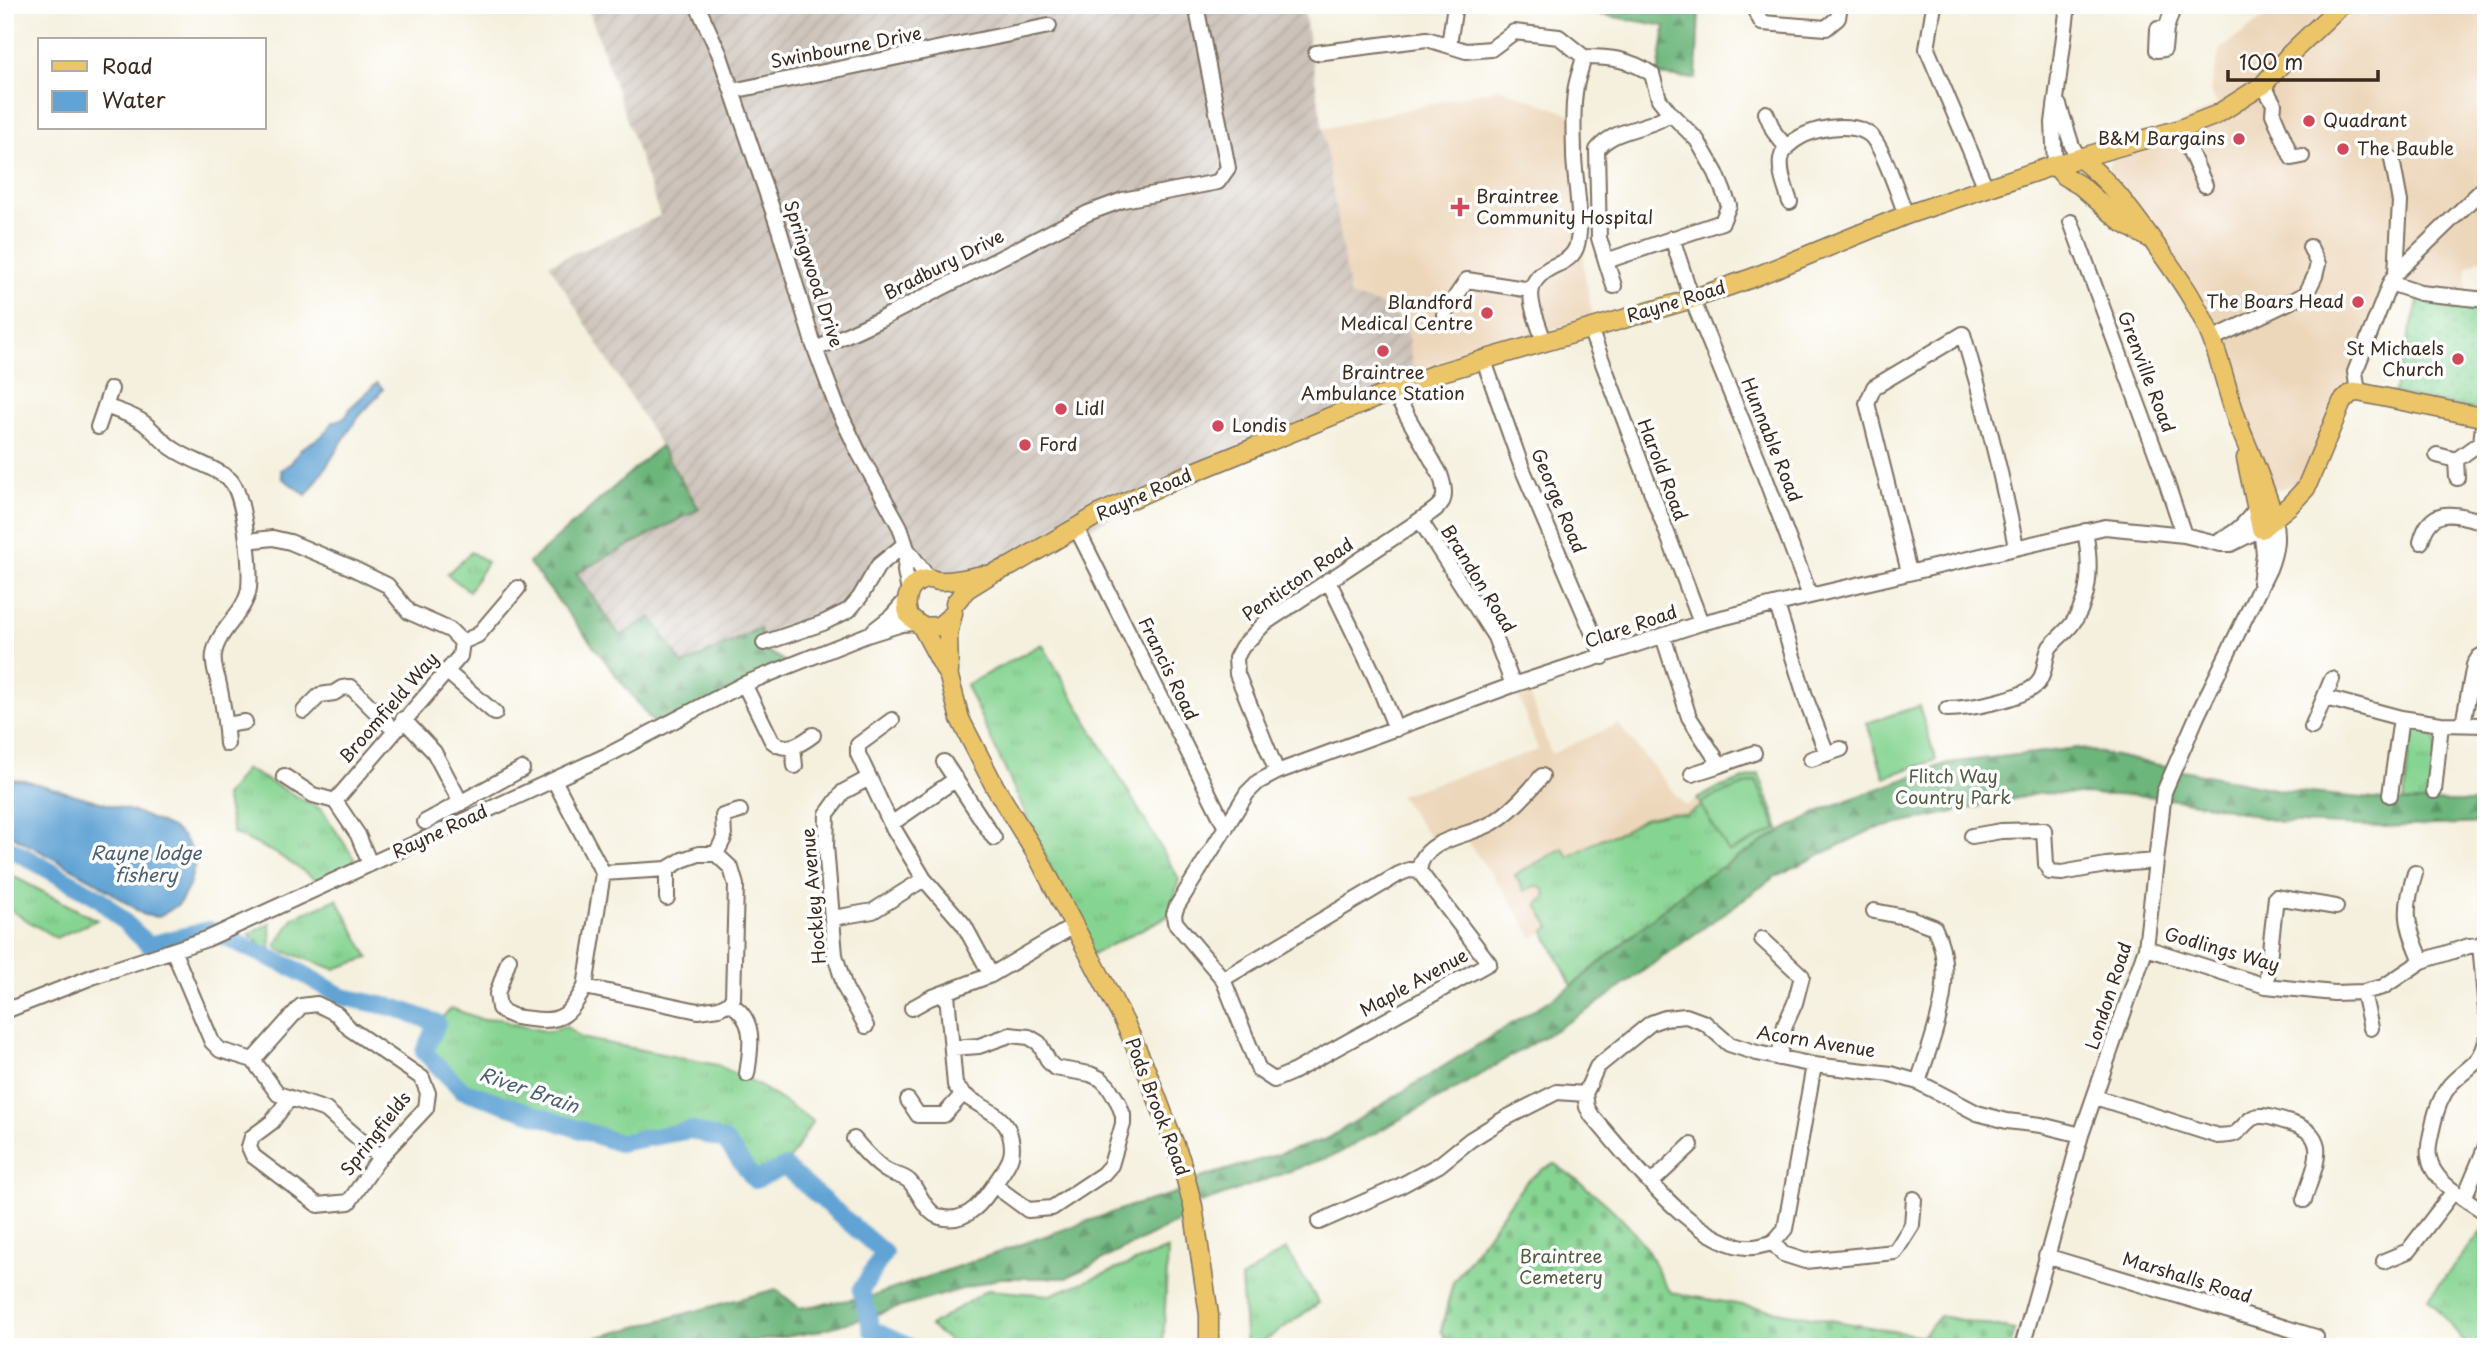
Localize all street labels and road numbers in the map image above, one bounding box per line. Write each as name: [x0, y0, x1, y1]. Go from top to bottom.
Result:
street label: Swinbourne Drive: [768, 19, 924, 74]
street label: Springwood Drive: [778, 197, 851, 350]
street label: Bradbury Drive: [878, 222, 1008, 306]
street label: Rayne Road: [1623, 273, 1729, 328]
street label: Grenville Road: [2112, 307, 2183, 436]
street label: Hunnable Road: [1735, 373, 1810, 506]
street label: Harold Road: [1632, 415, 1695, 524]
street label: George Road: [1525, 444, 1594, 557]
street label: Rayne Road: [1091, 460, 1196, 527]
street label: Brandon Road: [1435, 519, 1523, 638]
street label: Penticton Road: [1236, 530, 1358, 627]
street label: Clare Road: [1581, 597, 1680, 654]
street label: Francis Road: [1133, 612, 1206, 725]
street label: Broomfield Way: [332, 645, 444, 769]
street label: Rayne Road: [387, 797, 492, 865]
street label: Hockley Avenue: [793, 827, 832, 965]
street label: Godlings Way: [2162, 919, 2283, 978]
street label: London Road: [2077, 938, 2138, 1053]
street label: Maple Avenue: [1354, 941, 1472, 1023]
street label: Acorn Avenue: [1755, 1018, 1878, 1063]
street label: Pods Brook Road: [1120, 1034, 1197, 1179]
street label: Springfields: [333, 1085, 416, 1181]
street label: Marshalls Road: [2120, 1244, 2255, 1309]

